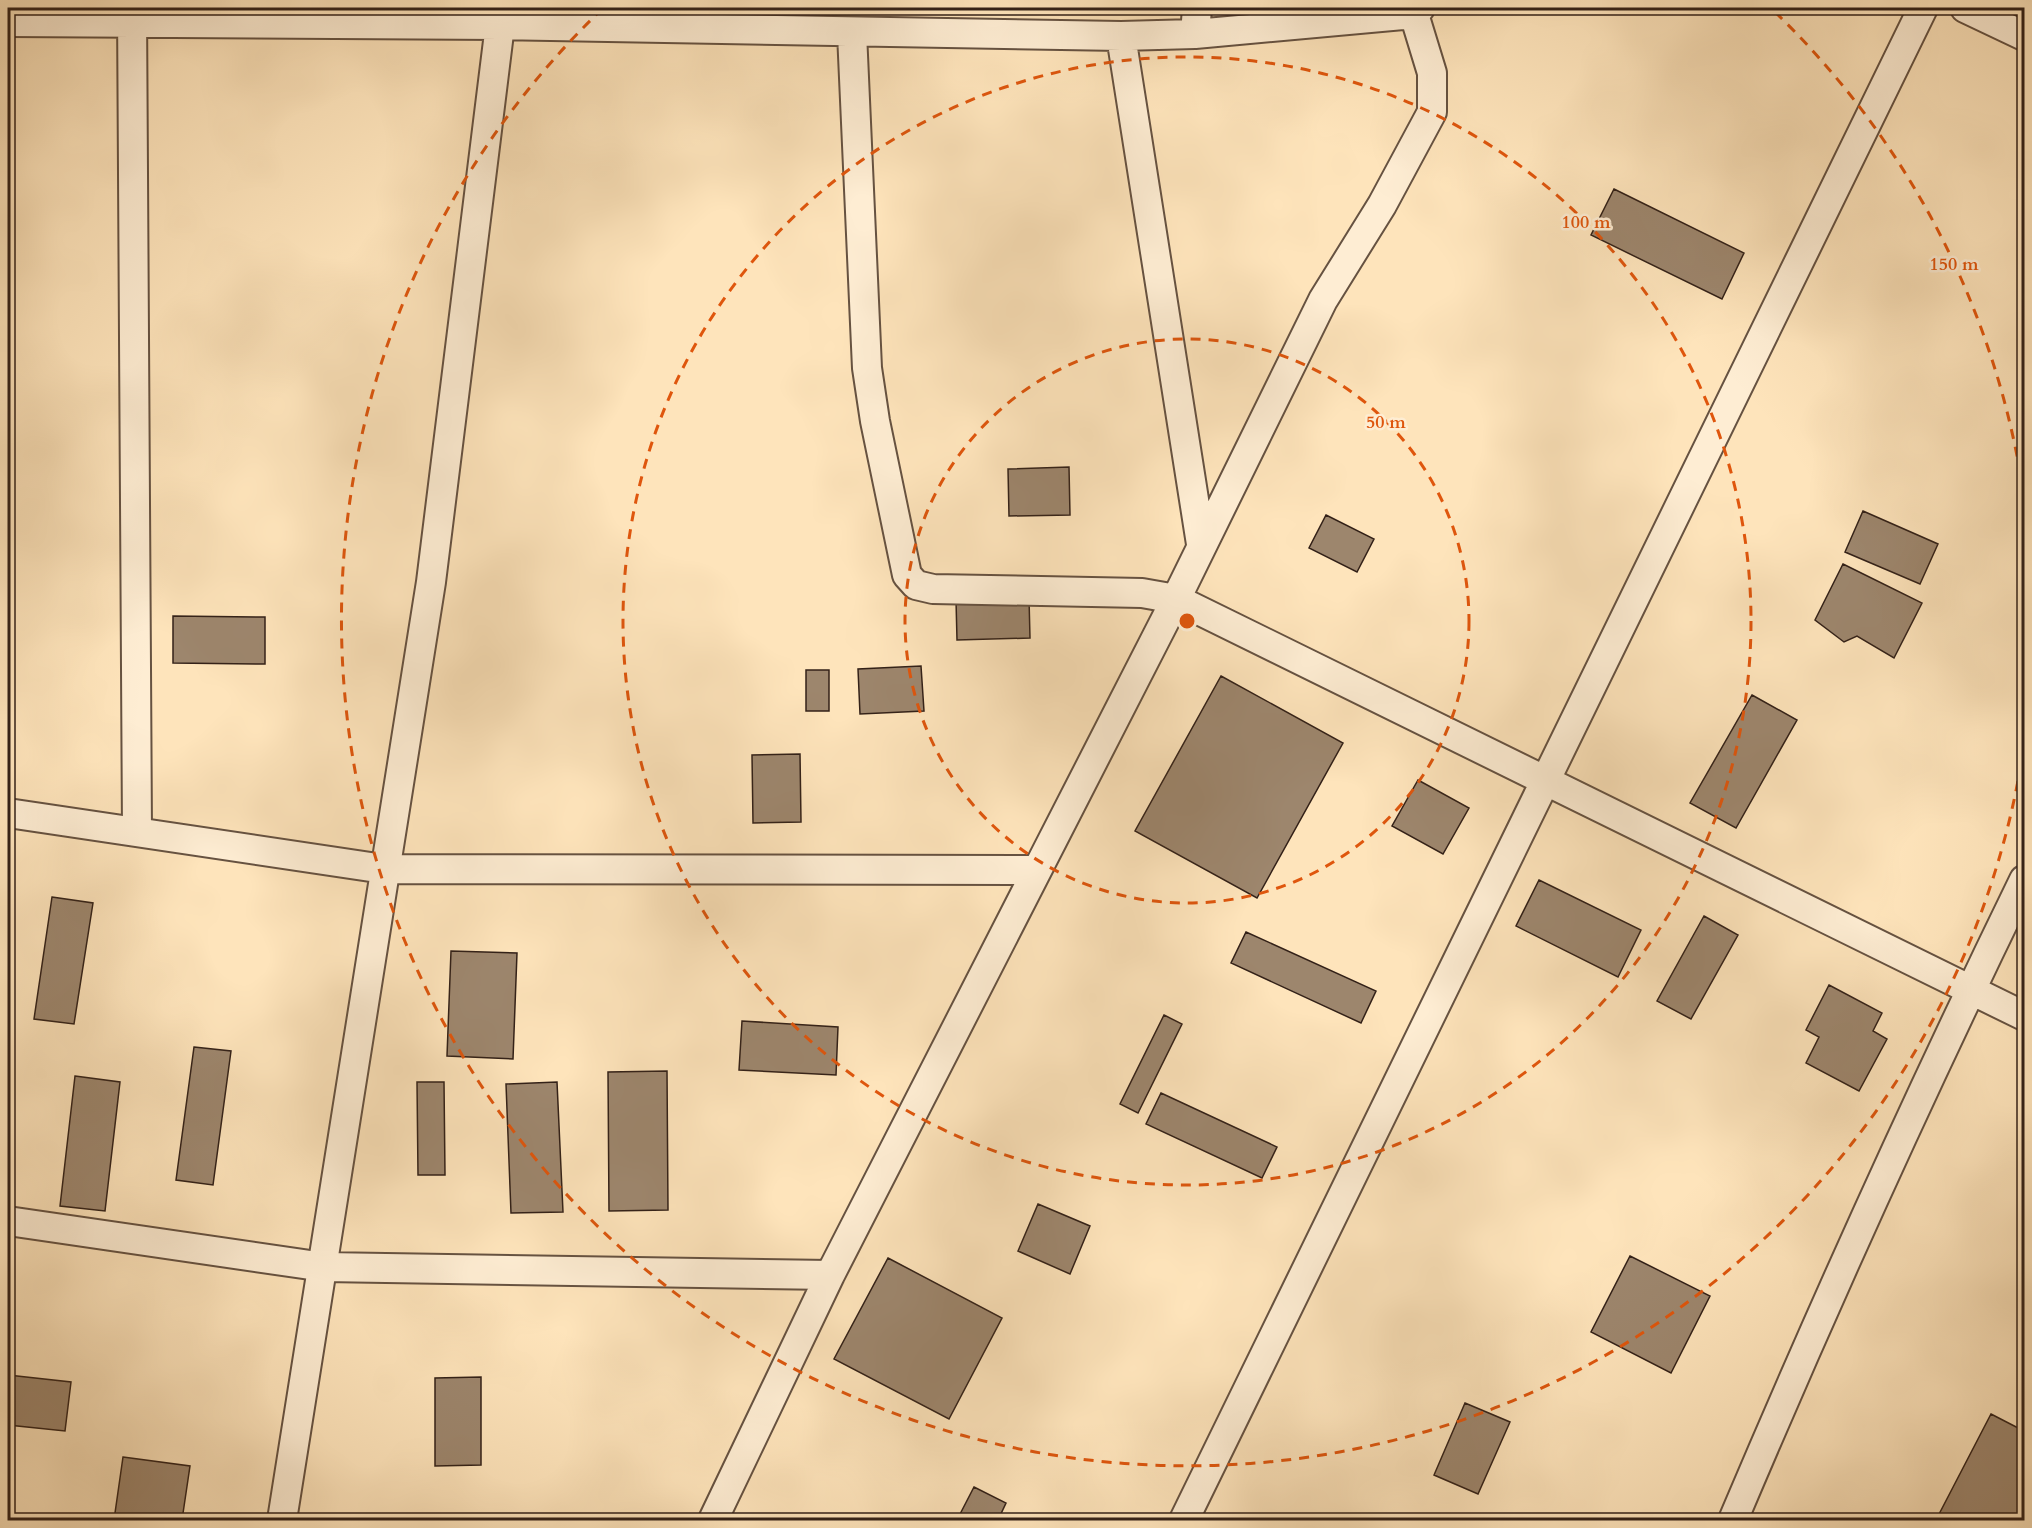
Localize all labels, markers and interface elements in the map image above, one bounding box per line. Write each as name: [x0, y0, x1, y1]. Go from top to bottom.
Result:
text: 100 m: [1561, 210, 1611, 235]
text: 150 m: [1929, 252, 1979, 277]
text: 50 m: [1366, 410, 1406, 435]
centre of rings: [1177, 611, 1197, 631]

